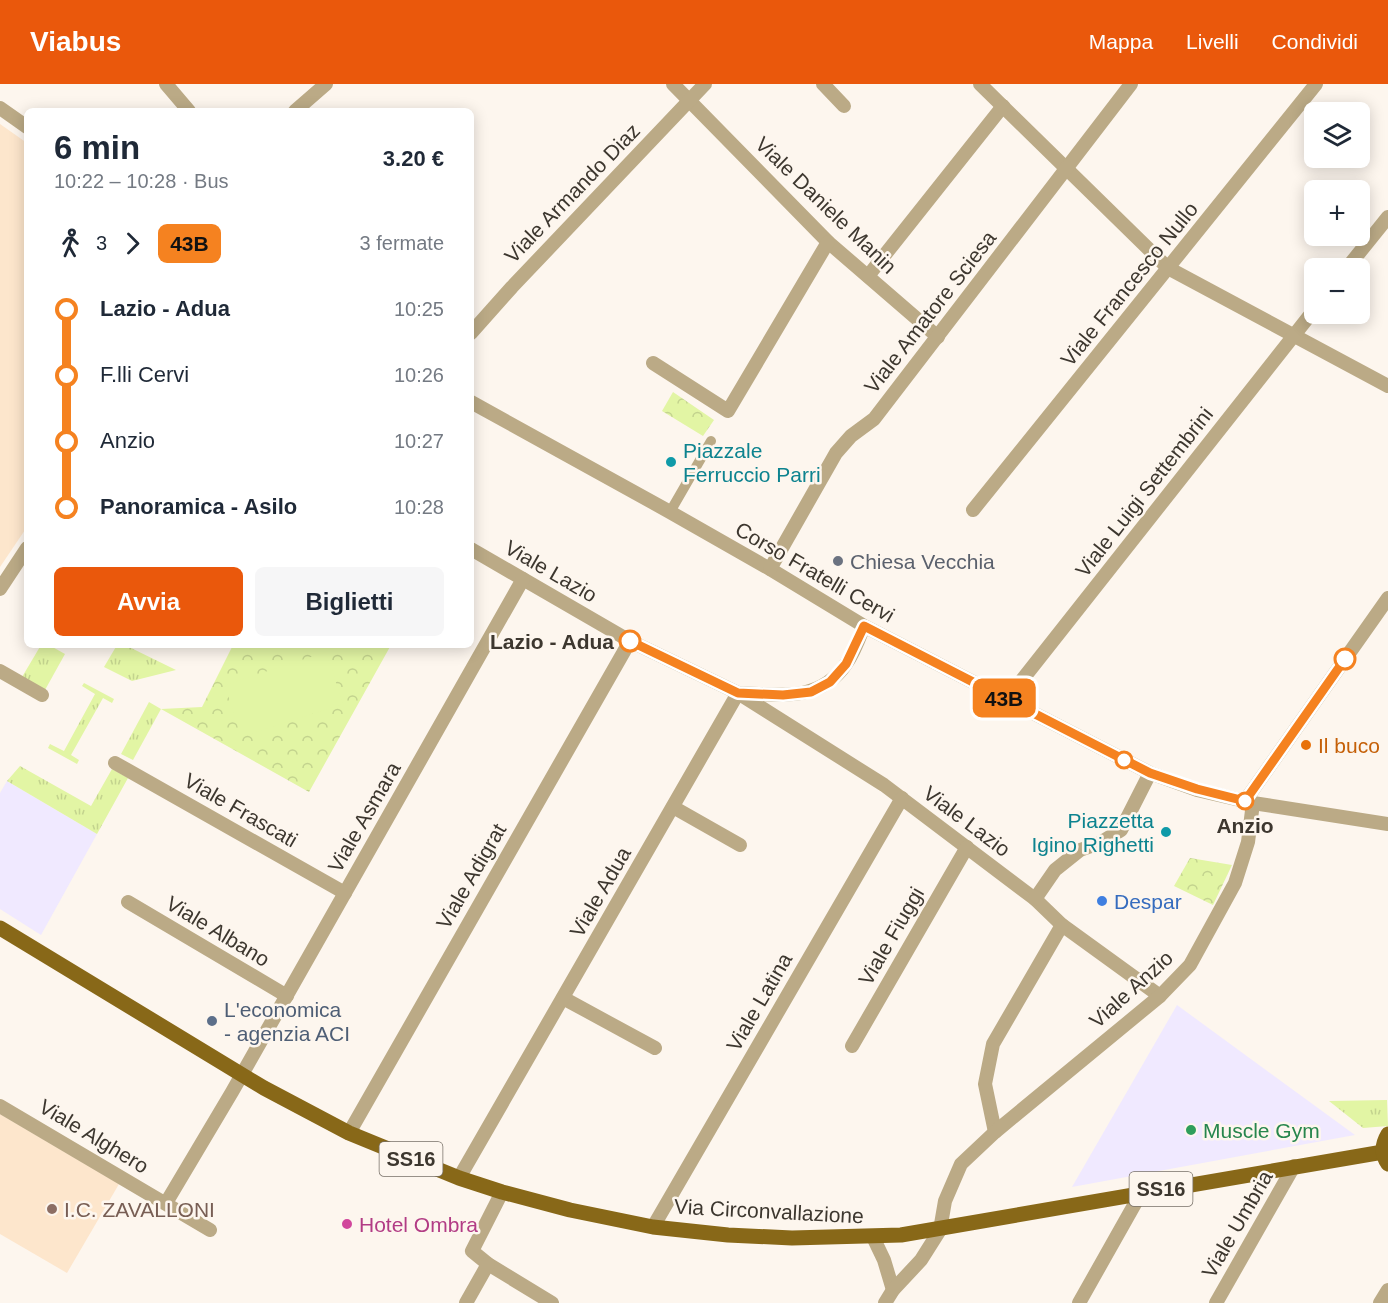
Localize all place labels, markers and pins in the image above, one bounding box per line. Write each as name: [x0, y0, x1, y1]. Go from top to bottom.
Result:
place label: Piazzale Ferruccio Parri: [683, 439, 821, 486]
marker: Piazzale Ferruccio Parri: [664, 455, 678, 469]
place label: Chiesa Vecchia: [850, 550, 995, 573]
marker: Chiesa Vecchia: [831, 554, 845, 568]
place label: Lazio - Adua: [490, 630, 614, 653]
marker: Lazio - Adua: [619, 630, 641, 652]
unlabelled marker: [1334, 648, 1356, 670]
place label: Il buco: [1318, 734, 1380, 757]
marker: Il buco: [1299, 738, 1313, 752]
unlabelled marker: [1115, 751, 1133, 769]
marker: Anzio: [1236, 792, 1254, 810]
place label: Piazzetta Igino Righetti: [1031, 809, 1154, 856]
place label: Anzio: [1216, 814, 1274, 837]
marker: Piazzetta Igino Righetti: [1159, 825, 1173, 839]
place label: Despar: [1114, 890, 1182, 913]
marker: Despar: [1095, 894, 1109, 908]
place label: L'economica - agenzia ACI: [224, 998, 350, 1045]
marker: L'economica - agenzia ACI: [205, 1014, 219, 1028]
place label: Muscle Gym: [1203, 1119, 1320, 1142]
marker: Muscle Gym: [1184, 1123, 1198, 1137]
place label: I.C. ZAVALLONI: [64, 1198, 215, 1221]
marker: I.C. ZAVALLONI: [45, 1202, 59, 1216]
place label: Hotel Ombra: [359, 1213, 478, 1236]
marker: Hotel Ombra: [340, 1217, 354, 1231]

